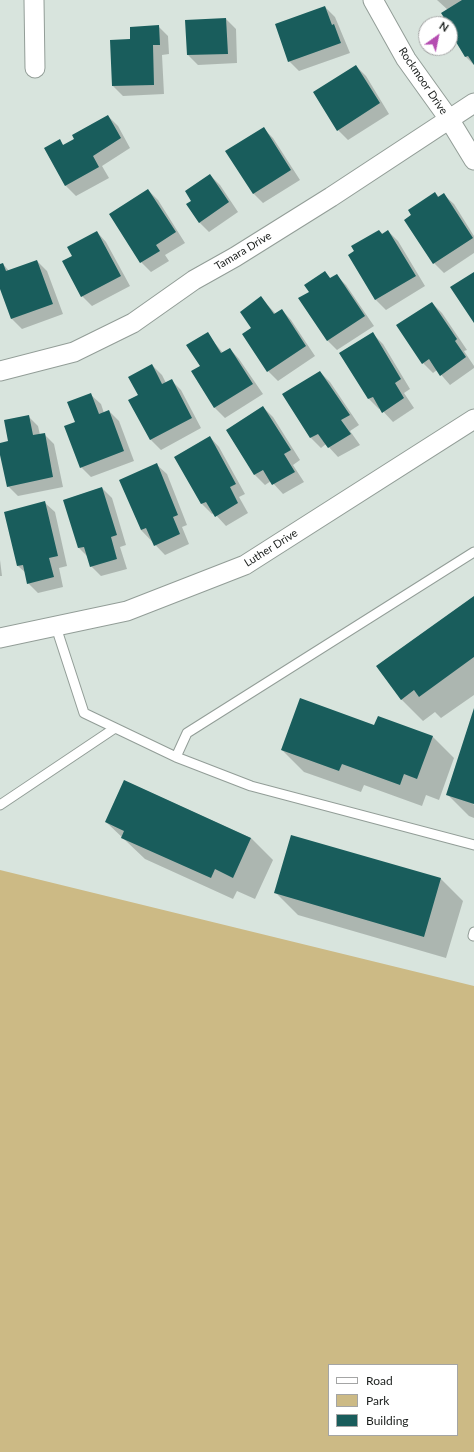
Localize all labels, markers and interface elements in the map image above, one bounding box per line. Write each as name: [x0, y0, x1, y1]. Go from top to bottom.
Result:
north arrow: [418, 16, 458, 56]
text: N: [437, 19, 451, 34]
street label: Rockmoor Drive: [396, 45, 450, 117]
street label: Tamara Drive: [212, 229, 274, 273]
street label: Luther Drive: [242, 526, 300, 570]
legend: [328, 1364, 458, 1436]
text: Road: [366, 1373, 393, 1388]
text: Park: [366, 1393, 389, 1408]
text: Building: [366, 1413, 409, 1428]

